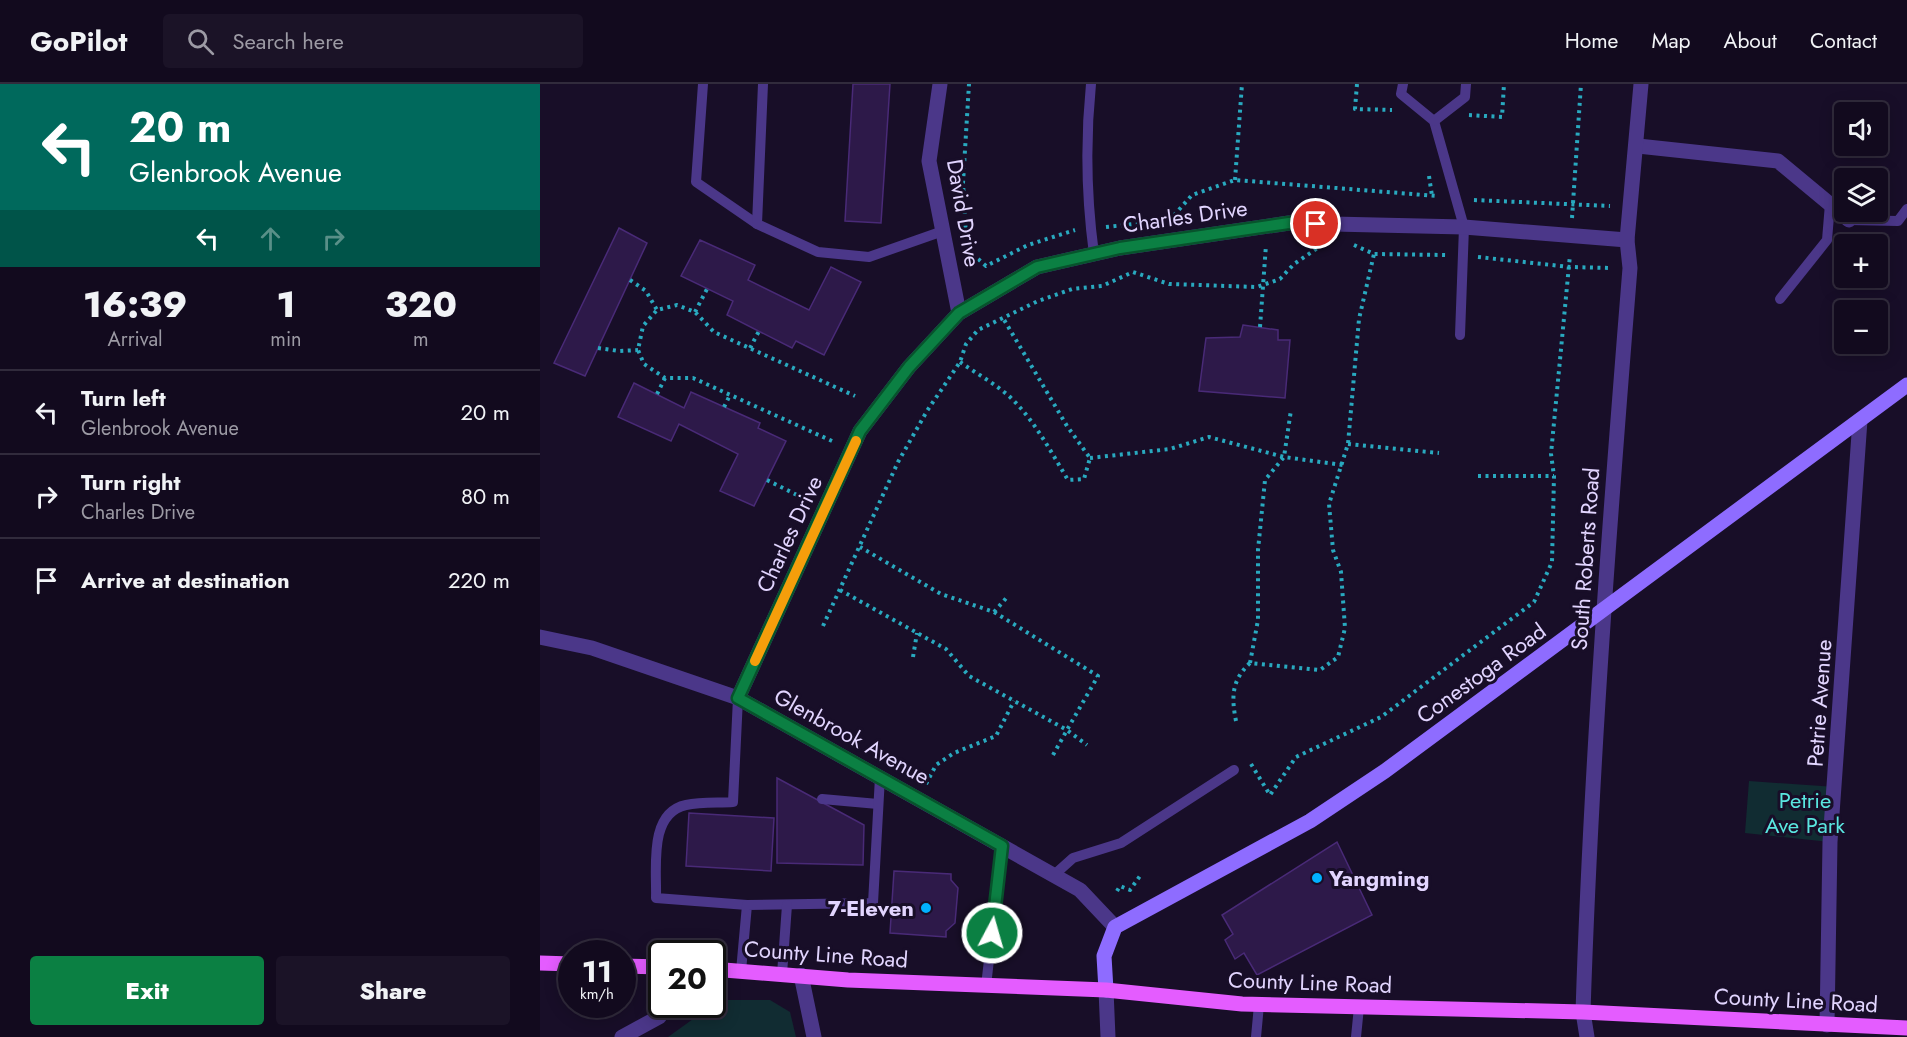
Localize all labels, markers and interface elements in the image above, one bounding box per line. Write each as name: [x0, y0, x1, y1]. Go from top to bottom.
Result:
search box: [163, 14, 583, 68]
text: GoPilot: [30, 21, 127, 62]
icon: search: [184, 25, 217, 58]
text: Search here: [232, 25, 344, 57]
text: Home: [1565, 26, 1618, 56]
text: Map: [1651, 26, 1691, 56]
text: About: [1724, 26, 1777, 56]
text: Contact: [1810, 26, 1877, 56]
text: 20 m: [129, 97, 231, 158]
map controls: [1834, 102, 1888, 354]
button: sound: [1834, 102, 1888, 156]
icon: left: [30, 108, 108, 186]
text: Glenbrook Avenue: [129, 153, 342, 192]
street label: David Drive: [939, 157, 989, 269]
button: layers: [1834, 168, 1888, 222]
street label: Charles Drive: [1121, 191, 1249, 241]
pin: [1290, 198, 1341, 249]
icon: arrive: [1299, 207, 1332, 240]
icon: left: [191, 222, 224, 255]
icon: ahead: [254, 222, 287, 255]
icon: right: [317, 222, 350, 255]
button: +: [1834, 234, 1888, 288]
text: 16:39: [83, 278, 187, 330]
text: 1: [276, 278, 295, 330]
text: 320: [385, 278, 457, 330]
button: −: [1834, 300, 1888, 354]
text: Arrival: [108, 325, 163, 354]
text: min: [270, 325, 302, 354]
text: m: [413, 325, 429, 354]
text: Turn left: [81, 382, 166, 414]
icon: left: [30, 396, 63, 429]
text: 20 m: [461, 396, 510, 428]
text: Glenbrook Avenue: [81, 414, 239, 443]
text: Turn right: [81, 466, 181, 498]
street label: South Roberts Road: [1563, 467, 1607, 651]
street label: Charles Drive: [748, 470, 830, 598]
icon: right: [30, 480, 63, 513]
text: 80 m: [461, 480, 510, 512]
text: Charles Drive: [81, 498, 195, 527]
icon: arrive: [30, 564, 63, 597]
text: Arrive at destination: [81, 564, 290, 596]
text: 220 m: [448, 564, 510, 596]
street label: Conestoga Road: [1410, 615, 1552, 731]
street label: Petrie Avenue: [1799, 638, 1839, 768]
street label: Glenbrook Avenue: [768, 680, 936, 792]
park label: Petrie Ave Park: [1765, 784, 1845, 841]
place label: Yangming: [1328, 862, 1429, 894]
marker: Yangming: [1310, 871, 1324, 885]
place label: 7-Eleven: [828, 892, 914, 924]
marker: 7-Eleven: [919, 901, 933, 915]
position arrow: [960, 901, 1024, 965]
street label: County Line Road: [743, 932, 909, 976]
speed limit sign: 20: [648, 940, 726, 1018]
text: 11: [582, 950, 612, 993]
button: Exit: [30, 956, 264, 1025]
button: Share: [276, 956, 510, 1025]
street label: County Line Road: [1227, 963, 1393, 1001]
street label: County Line Road: [1713, 980, 1879, 1020]
text: km/h: [580, 983, 614, 1005]

